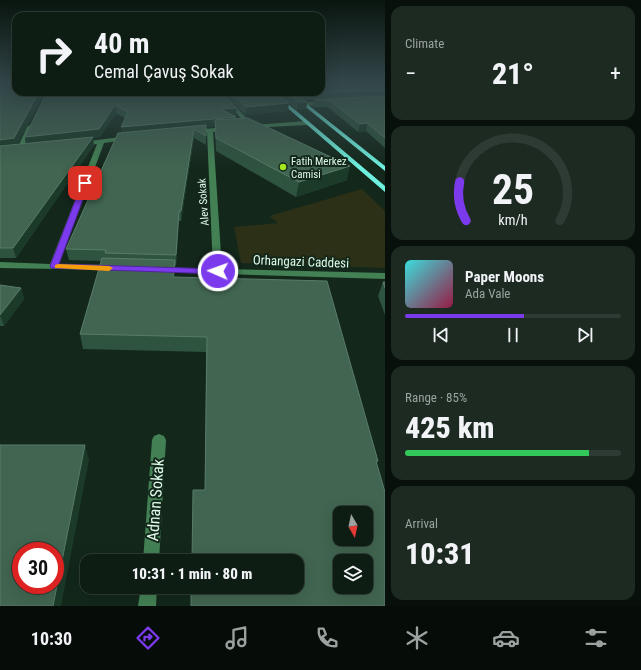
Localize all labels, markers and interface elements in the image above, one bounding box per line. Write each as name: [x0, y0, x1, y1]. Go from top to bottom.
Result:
text: 40 m: [94, 27, 150, 60]
icon: right: [28, 28, 80, 80]
text: Climate: [405, 36, 444, 51]
text: 21°: [492, 56, 534, 91]
text: Cemal Çavuş Sokak: [94, 61, 234, 82]
text: −: [405, 61, 416, 86]
text: +: [610, 61, 621, 86]
place label: Fatih Merkez Camisi: [291, 155, 347, 181]
marker: Fatih Merkez Camisi: [278, 162, 288, 172]
text: 25: [492, 165, 534, 214]
pin: [68, 166, 102, 200]
icon: arrive: [74, 172, 96, 194]
street label: Alev Sokak: [195, 178, 212, 226]
text: km/h: [498, 212, 528, 228]
position arrow: [197, 250, 239, 292]
street label: Orhangazi Caddesi: [253, 252, 349, 271]
text: Paper Moons: [465, 268, 544, 286]
text: Ada Vale: [465, 286, 510, 301]
icon: previous: [430, 324, 452, 346]
icon: pause: [502, 324, 524, 346]
icon: next: [574, 324, 596, 346]
text: Range · 85%: [405, 390, 467, 405]
text: 425 km: [405, 410, 494, 445]
street label: Adnan Sokak: [143, 457, 168, 542]
north arrow: [333, 506, 373, 546]
map controls: [333, 506, 373, 594]
text: Arrival: [405, 516, 438, 531]
text: 10:31: [405, 536, 474, 571]
speed limit sign: 30: [12, 542, 64, 594]
button: layers: [333, 554, 373, 594]
text: 10:31 · 1 min · 80 m: [132, 565, 252, 583]
icon: directions: [134, 624, 162, 652]
icon: music: [223, 624, 251, 652]
icon: phone: [313, 624, 341, 652]
icon: climate: [403, 624, 431, 652]
icon: car: [492, 624, 520, 652]
icon: filters: [582, 624, 610, 652]
text: 10:30: [31, 628, 72, 649]

